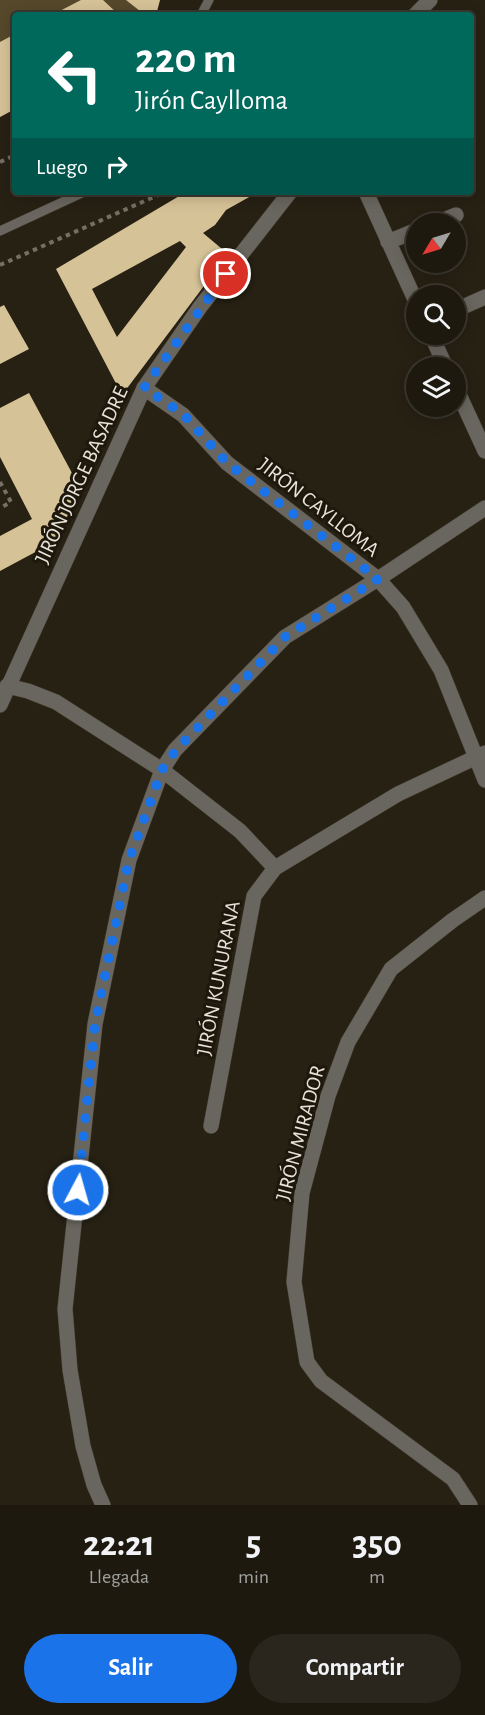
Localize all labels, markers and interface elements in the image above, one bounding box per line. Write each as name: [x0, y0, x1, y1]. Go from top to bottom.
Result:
icon: left: [36, 36, 114, 114]
text: 220 m: [135, 38, 237, 80]
text: Jirón Caylloma: [135, 87, 288, 114]
icon: right: [100, 150, 133, 183]
text: Luego: [36, 156, 88, 178]
north arrow: [406, 213, 466, 273]
map controls: [406, 213, 466, 417]
pin: [200, 248, 251, 299]
icon: arrive: [209, 257, 242, 290]
button: search: [406, 285, 466, 345]
button: layers: [406, 357, 466, 417]
street label: JIRÓN JORGE BASADRE: [29, 383, 132, 567]
street label: JIRÓN CAYLLOMA: [254, 452, 384, 561]
street label: JIRÓN KUNURANA: [191, 899, 244, 1057]
street label: JIRÓN MIRADOR: [270, 1063, 329, 1203]
position arrow: [46, 1158, 110, 1222]
text: 22:21: [83, 1526, 155, 1562]
text: 5: [246, 1526, 261, 1562]
text: 350: [352, 1526, 402, 1562]
text: Llegada: [89, 1567, 149, 1587]
text: min: [238, 1567, 269, 1587]
text: m: [369, 1567, 385, 1587]
button: Salir: [24, 1634, 237, 1703]
button: Compartir: [249, 1634, 461, 1703]

